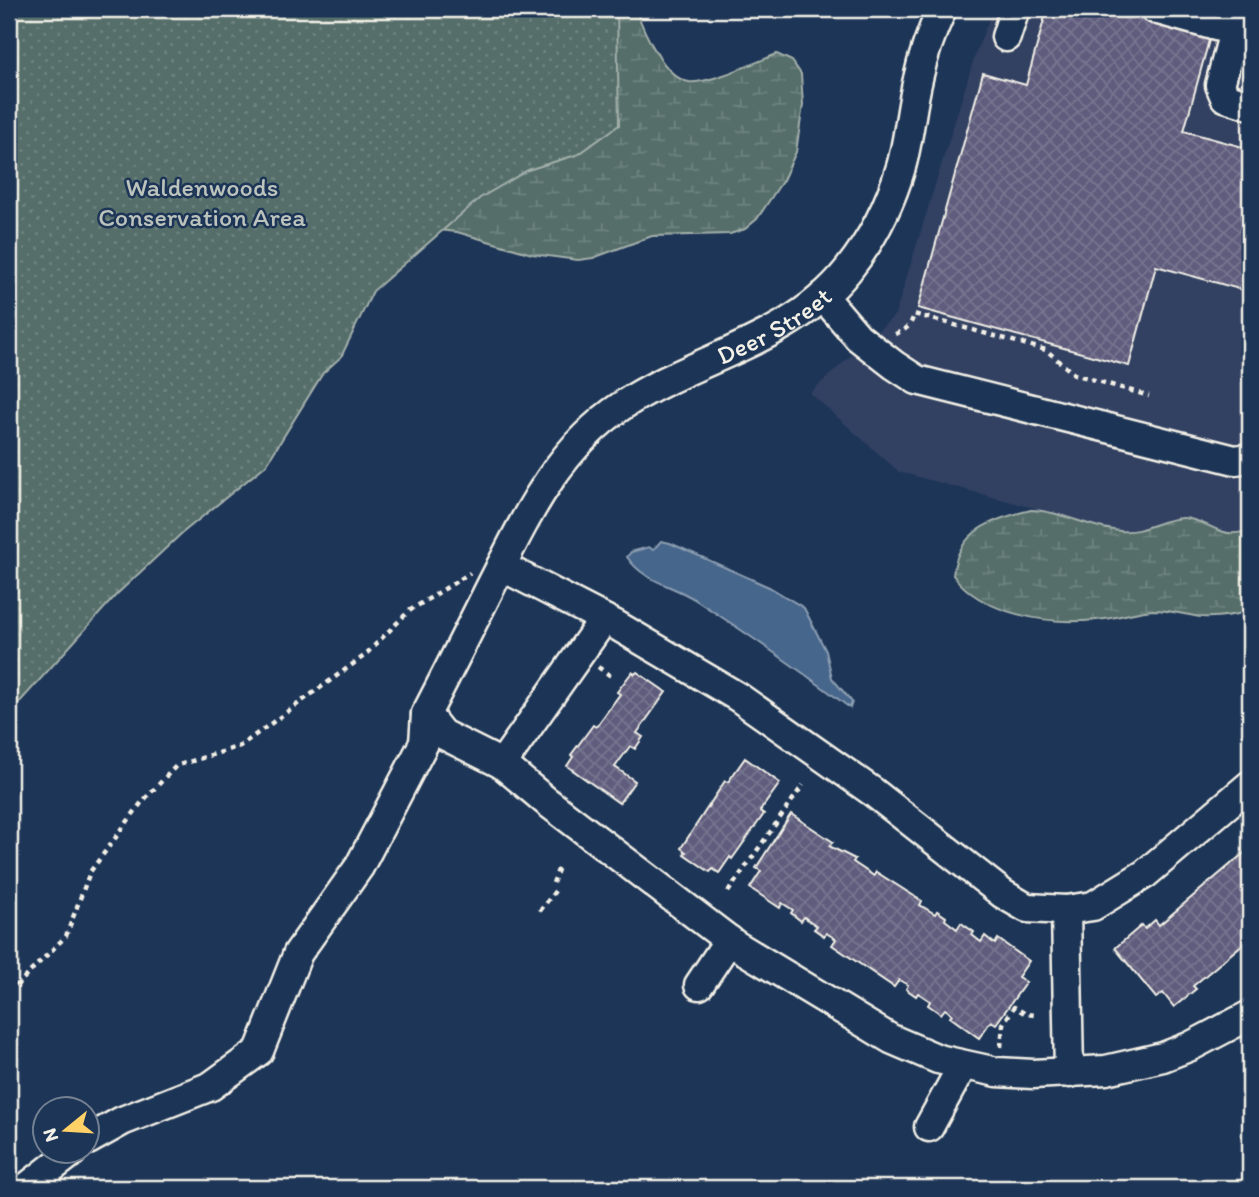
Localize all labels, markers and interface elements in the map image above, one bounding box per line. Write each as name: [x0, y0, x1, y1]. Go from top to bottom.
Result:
park label: Waldenwoods Conservation Area: [98, 171, 306, 233]
street label: Deer Street: [712, 280, 838, 372]
north arrow: [32, 1096, 102, 1166]
text: N: [37, 1125, 63, 1145]

